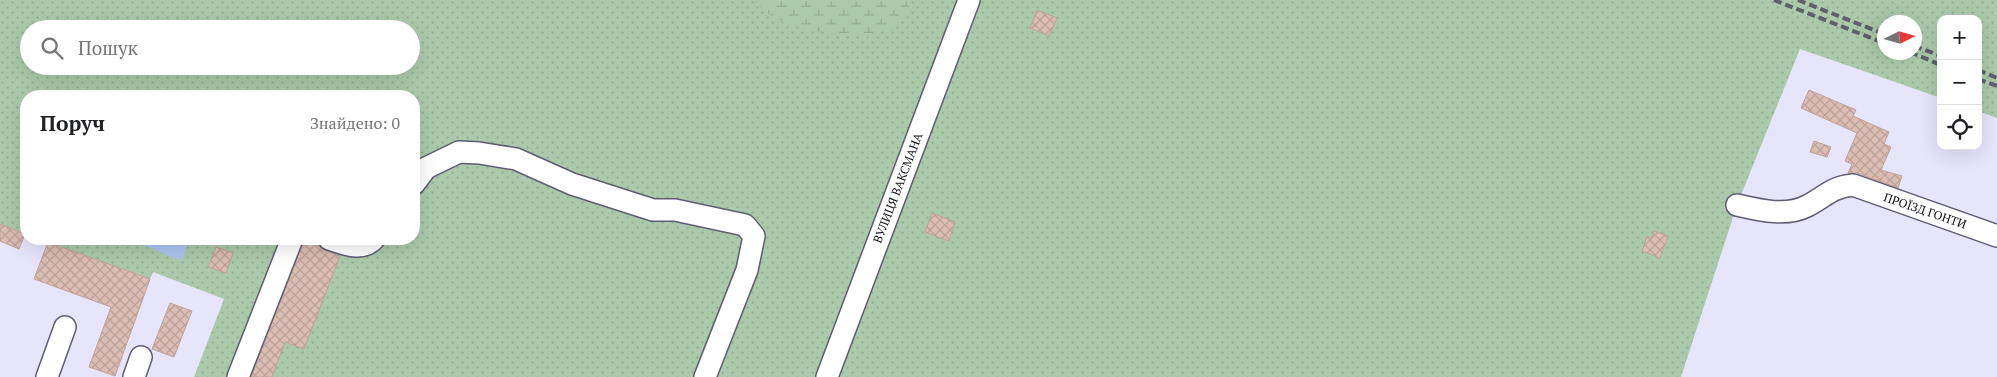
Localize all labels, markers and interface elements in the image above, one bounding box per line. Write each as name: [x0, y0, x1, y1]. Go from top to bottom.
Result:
north arrow: [1877, 15, 1922, 60]
map controls: [1937, 15, 1982, 150]
button: +: [1937, 15, 1982, 60]
search box: [20, 20, 420, 75]
icon: search: [38, 34, 66, 62]
text: Пошук: [78, 35, 138, 60]
button: −: [1937, 60, 1982, 105]
button: locate: [1937, 105, 1982, 150]
text: Поруч: [40, 109, 105, 137]
text: Знайдено: 0: [310, 112, 400, 134]
street label: ВУЛИЦЯ ВАКСМАНА: [870, 130, 926, 245]
street label: ПРОЇЗД ГОНТИ: [1882, 189, 1969, 232]

